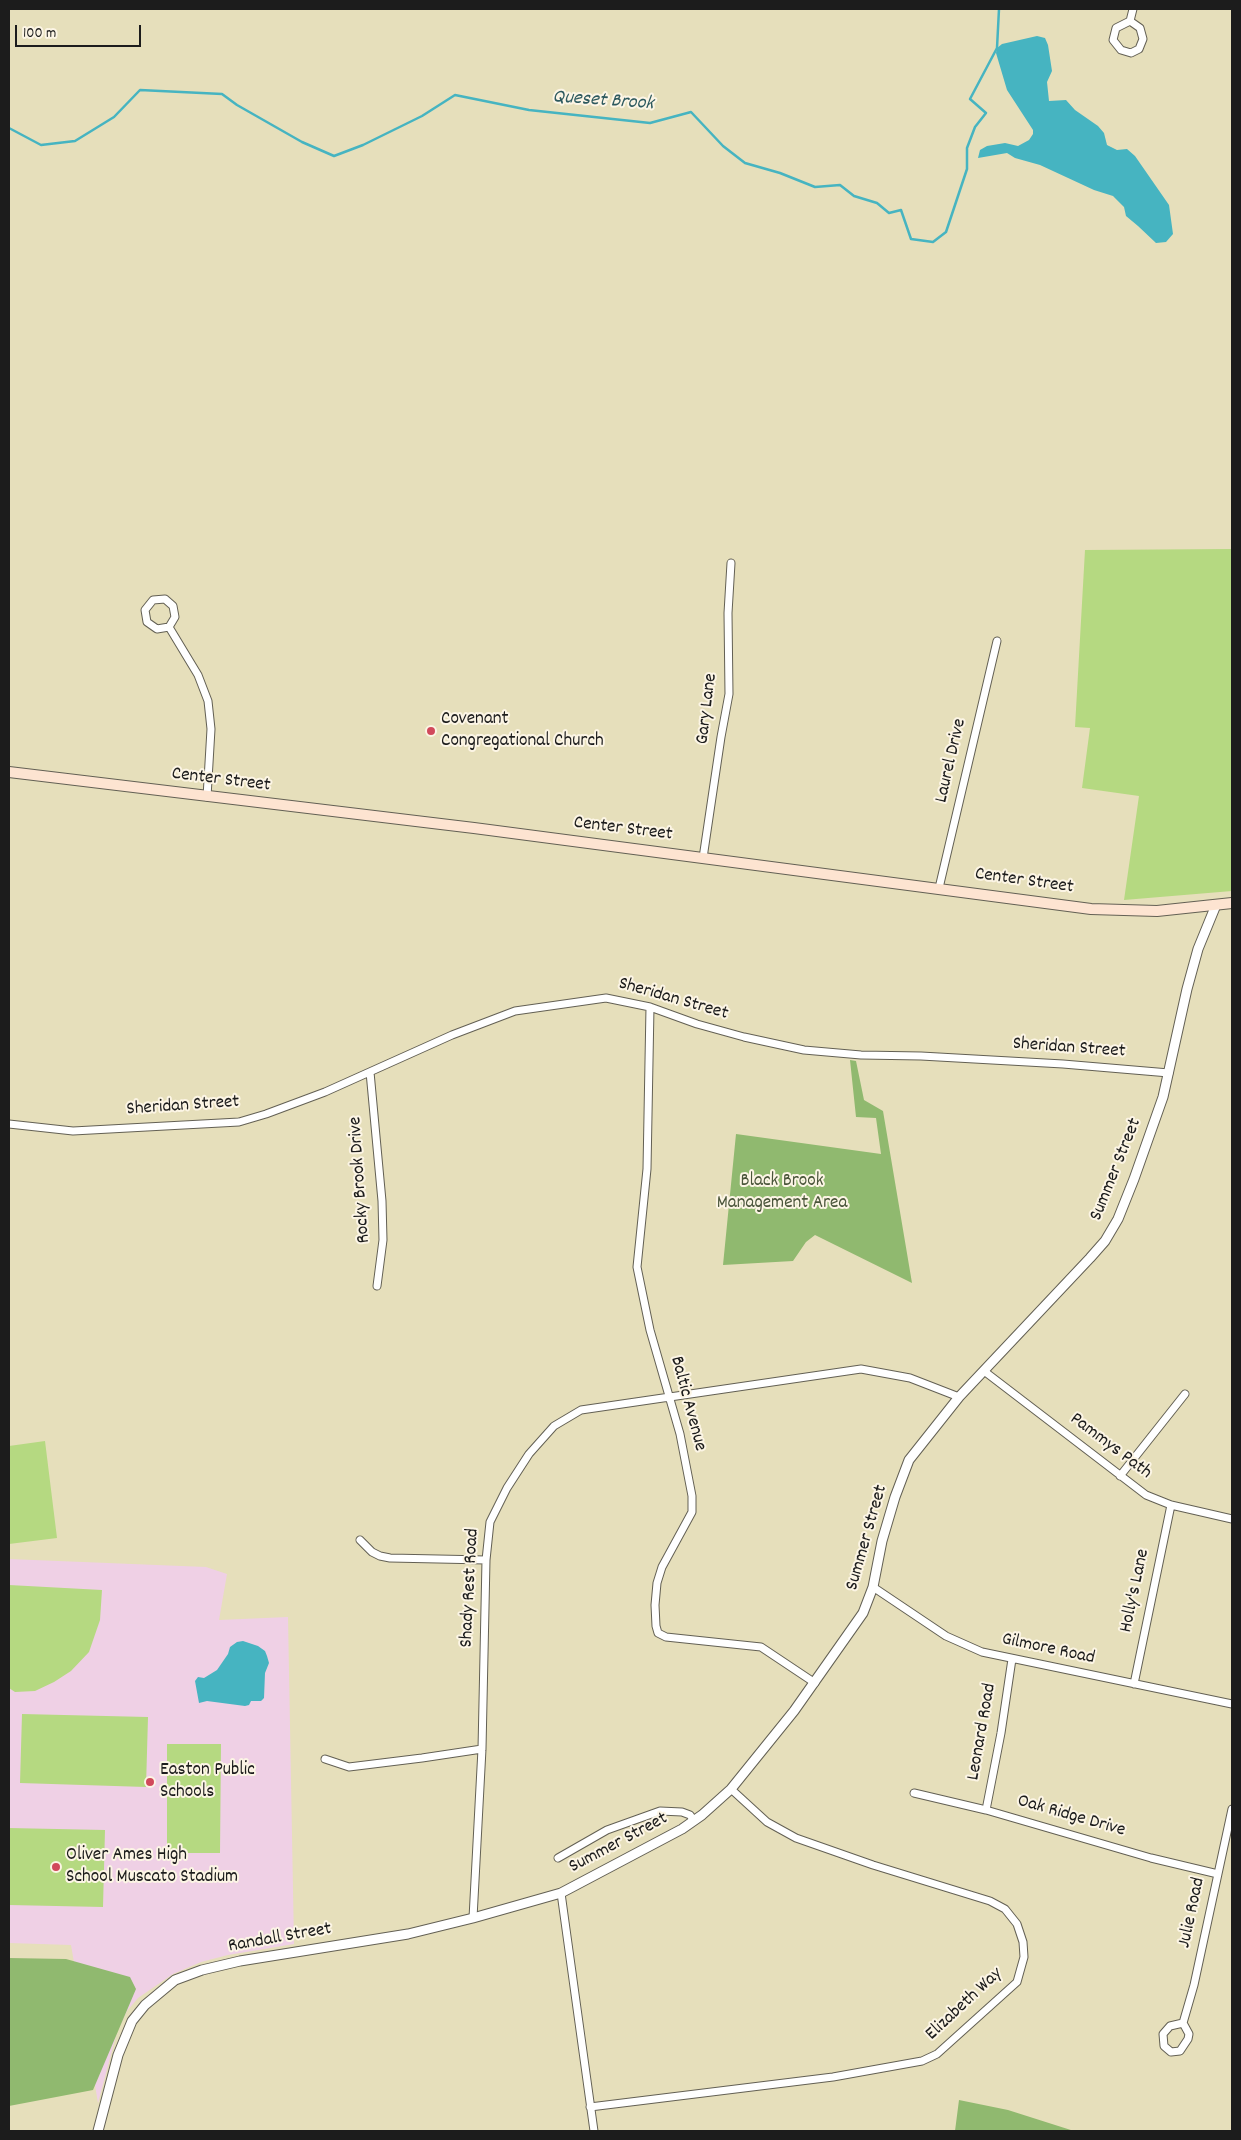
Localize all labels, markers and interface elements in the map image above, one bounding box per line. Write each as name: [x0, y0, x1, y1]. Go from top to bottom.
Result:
scale bar: [18, 15, 144, 47]
text: 100 m: [23, 23, 56, 45]
water label: Queset Brook: [552, 87, 654, 117]
street label: Gary Lane: [692, 672, 724, 746]
place label: Covenant Congregational Church: [441, 709, 604, 753]
street label: Laurel Drive: [931, 717, 973, 805]
marker: Covenant Congregational Church: [425, 725, 437, 737]
street label: Center Street: [170, 764, 272, 798]
street label: Center Street: [572, 813, 674, 847]
street label: Center Street: [973, 864, 1075, 900]
street label: Sheridan Street: [616, 973, 730, 1027]
street label: Sheridan Street: [1012, 1034, 1126, 1064]
street label: Sheridan Street: [126, 1092, 240, 1122]
street label: Summer Street: [1086, 1115, 1148, 1225]
street label: Rocky Brook Drive: [345, 1116, 377, 1244]
park label: Black Brook Management Area: [717, 1171, 847, 1215]
street label: Baltic Avenue: [663, 1354, 711, 1454]
street label: Pammys Path: [1064, 1409, 1156, 1485]
street label: Summer Street: [842, 1483, 894, 1593]
street label: Shady Rest Road: [456, 1528, 486, 1648]
street label: Holly's Lane: [1116, 1547, 1156, 1635]
street label: Gilmore Road: [999, 1629, 1097, 1671]
street label: Leonard Road: [963, 1682, 1003, 1782]
place label: Easton Public Schools: [160, 1760, 255, 1804]
marker: Easton Public Schools: [144, 1776, 156, 1788]
street label: Oak Ridge Drive: [1014, 1791, 1128, 1843]
street label: Summer Street: [566, 1808, 672, 1880]
place label: Oliver Ames High School Muscato Stadium: [66, 1845, 238, 1889]
marker: Oliver Ames High School Muscato Stadium: [50, 1861, 62, 1873]
street label: Julie Road: [1174, 1876, 1212, 1950]
street label: Randall Street: [227, 1919, 333, 1959]
street label: Elizabeth Way: [922, 1964, 1008, 2046]

